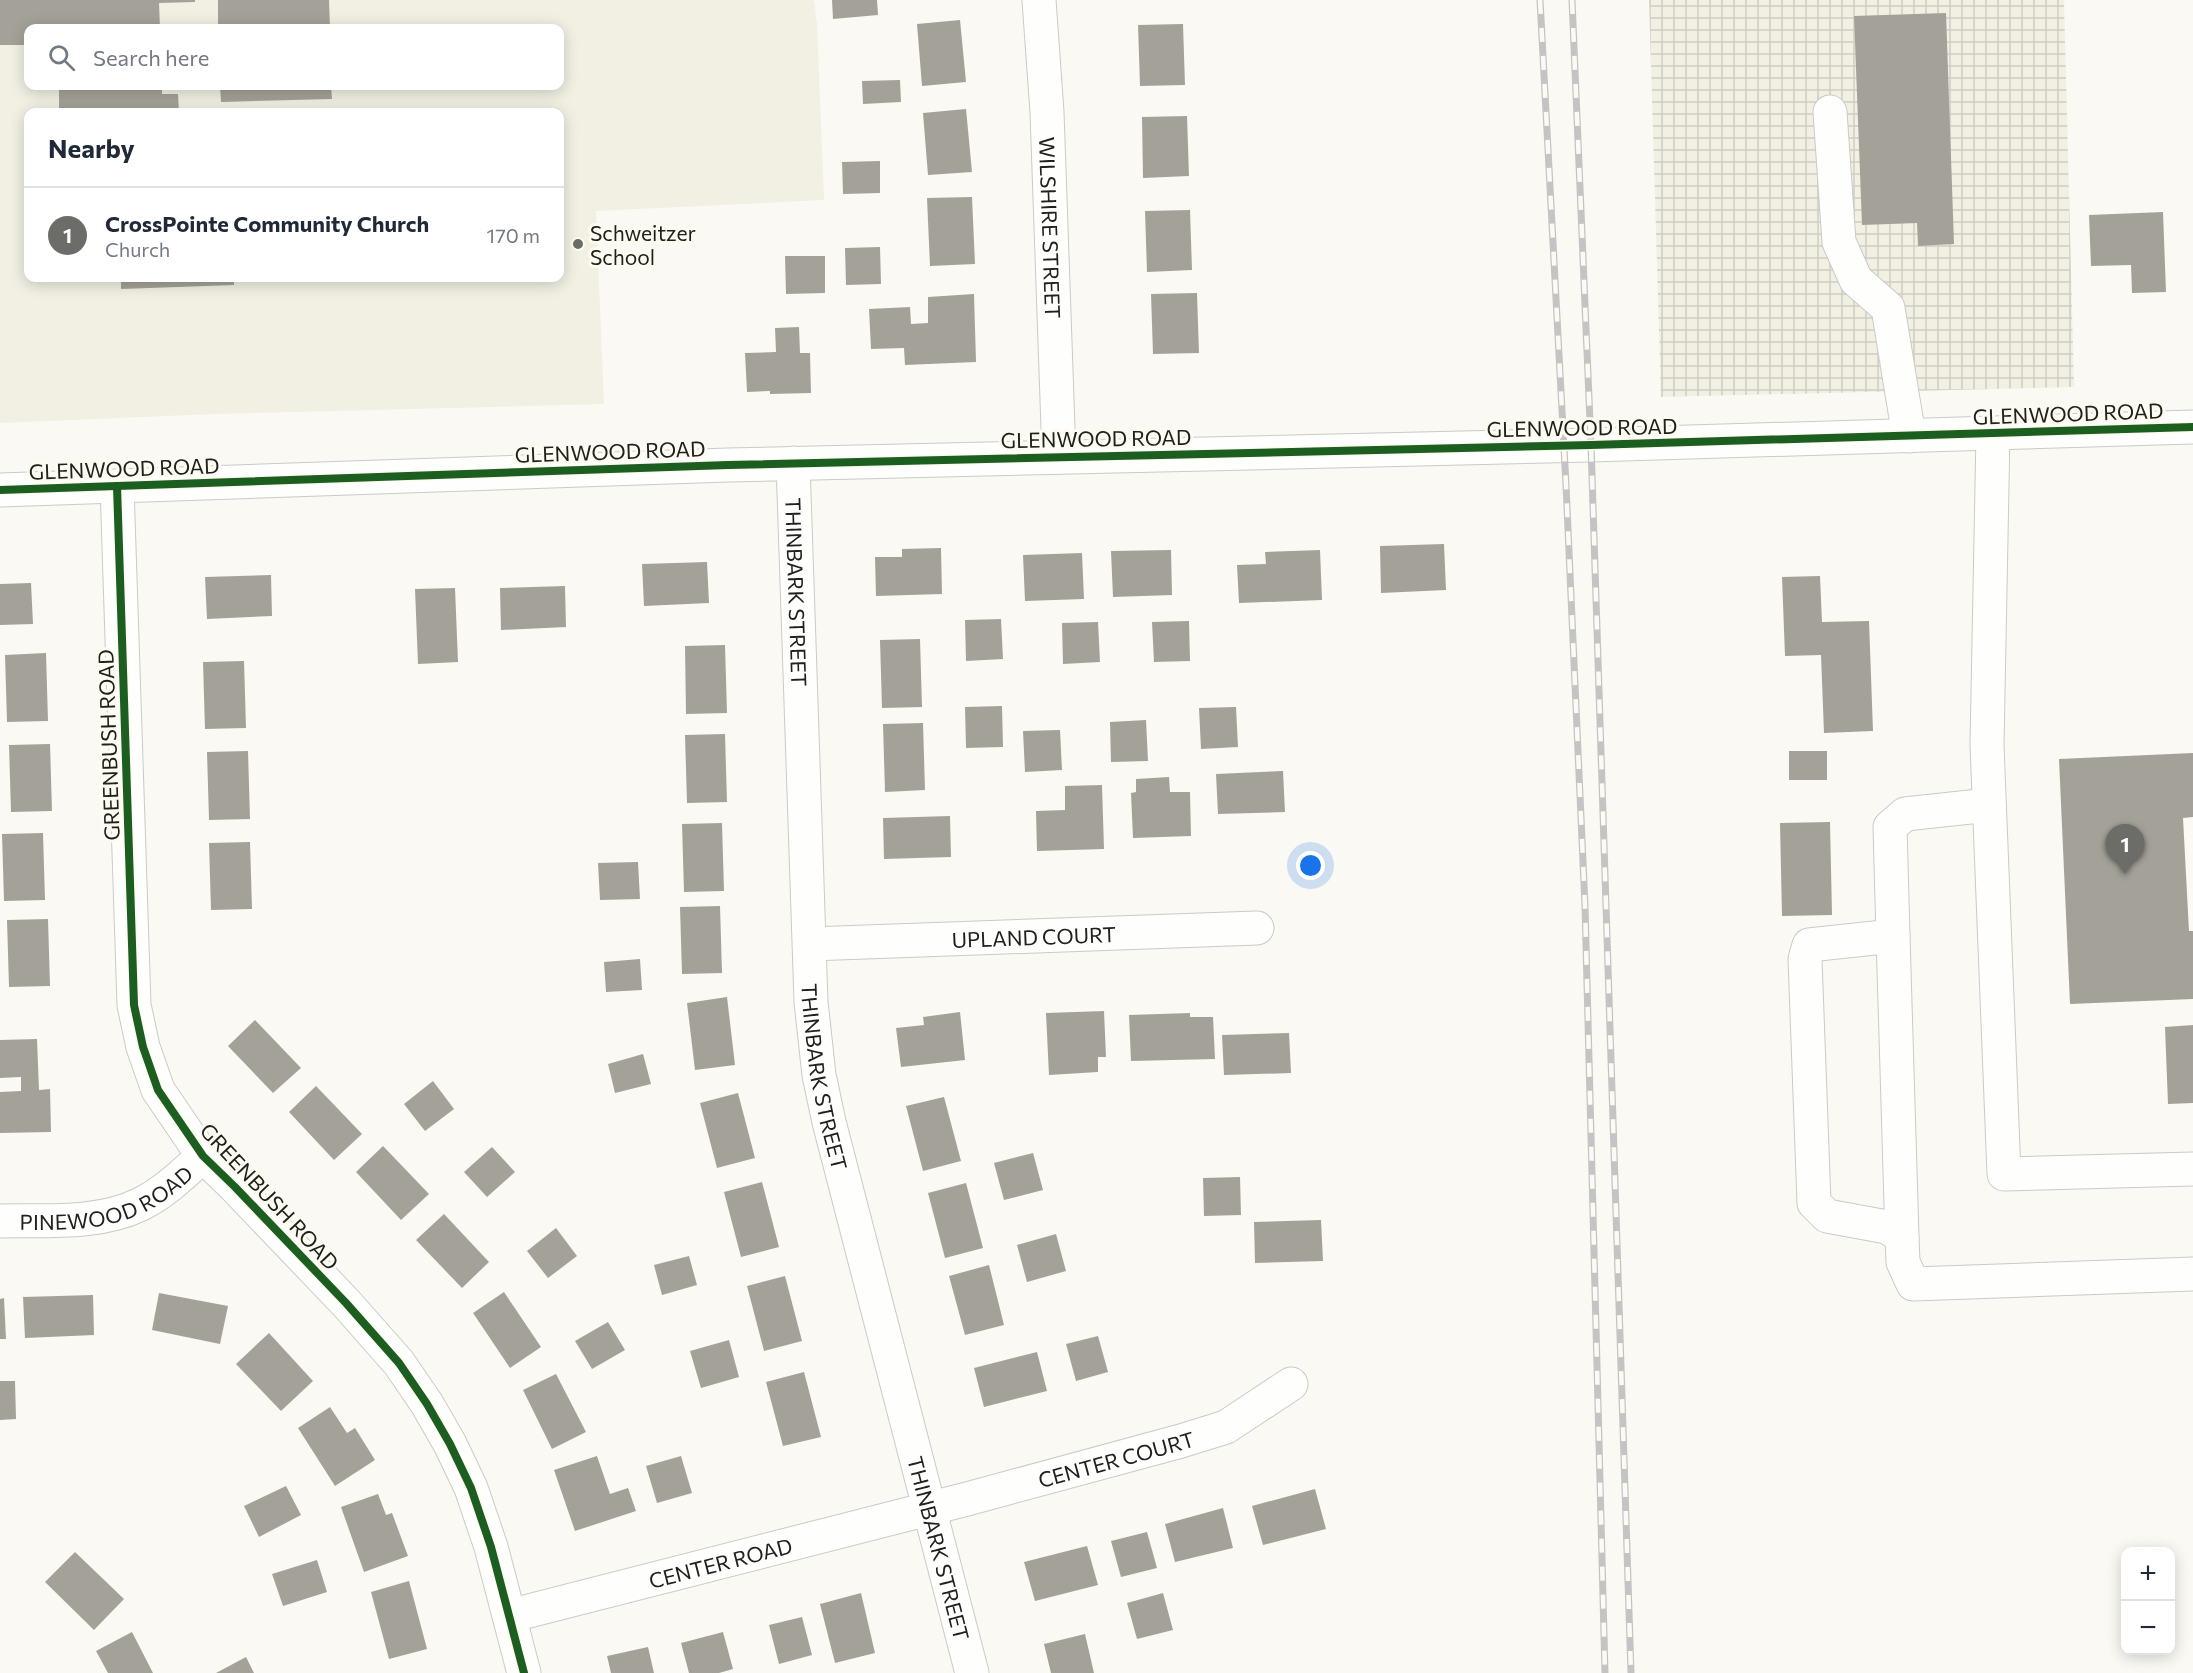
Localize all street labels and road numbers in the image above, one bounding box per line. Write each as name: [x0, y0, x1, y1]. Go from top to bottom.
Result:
street label: WILSHIRE STREET: [1035, 136, 1067, 319]
street label: GLENWOOD ROAD: [1972, 397, 2164, 429]
street label: GLENWOOD ROAD: [1486, 413, 1678, 441]
street label: GLENWOOD ROAD: [1000, 424, 1192, 452]
street label: GLENWOOD ROAD: [514, 435, 706, 467]
street label: GLENWOOD ROAD: [28, 452, 220, 484]
street label: THINBARK STREET: [782, 497, 813, 687]
street label: GREENBUSH ROAD: [92, 649, 124, 841]
street label: UPLAND COURT: [951, 921, 1116, 951]
street label: THINBARK STREET: [798, 983, 853, 1172]
street label: GREENBUSH ROAD: [196, 1117, 344, 1275]
street label: PINEWOOD ROAD: [20, 1160, 197, 1233]
street label: CENTER COURT: [1035, 1425, 1197, 1492]
street label: THINBARK STREET: [904, 1453, 975, 1643]
street label: CENTER ROAD: [646, 1532, 795, 1592]

